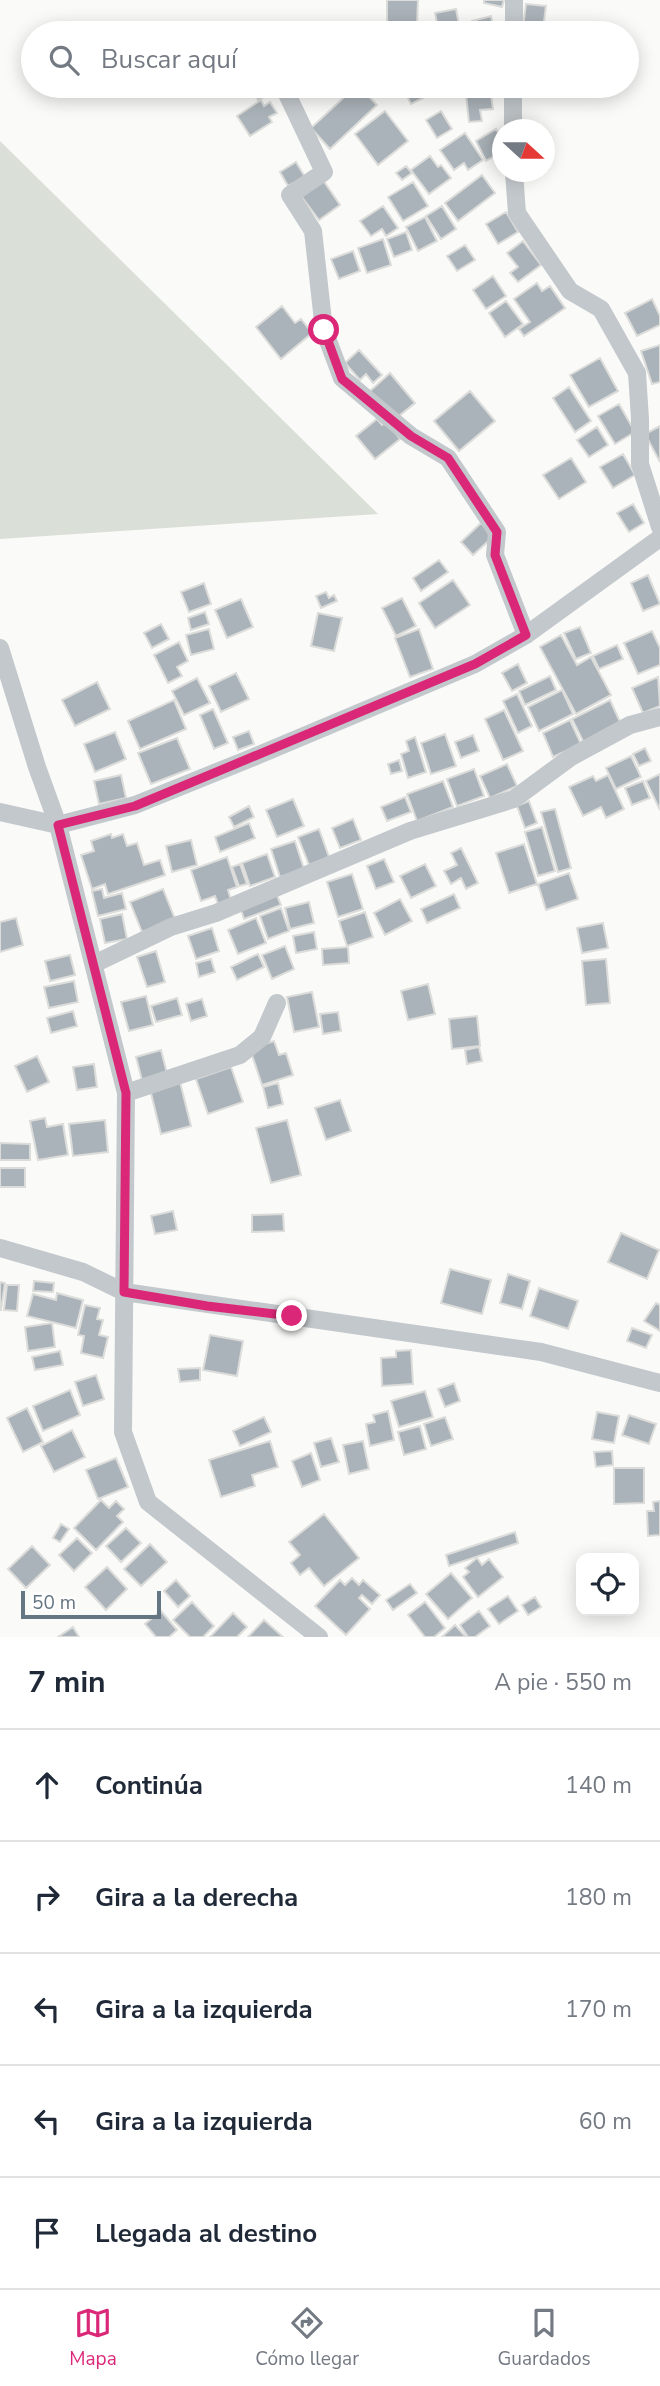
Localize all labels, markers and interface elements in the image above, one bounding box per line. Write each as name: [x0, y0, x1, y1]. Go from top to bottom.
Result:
search box: [21, 21, 639, 98]
icon: search: [45, 41, 83, 79]
text: Buscar aquí: [101, 42, 237, 77]
north arrow: [492, 119, 555, 182]
route start: [308, 314, 339, 345]
route end: [276, 1300, 307, 1331]
map controls: [576, 1553, 639, 1616]
button: locate: [576, 1553, 639, 1616]
scale bar: [21, 1588, 161, 1620]
text: 50 m: [32, 1590, 76, 1616]
text: 7 min: [28, 1662, 106, 1703]
text: A pie · 550 m: [494, 1667, 632, 1698]
icon: ahead: [28, 1766, 66, 1804]
text: Continúa: [95, 1768, 203, 1803]
text: 140 m: [565, 1770, 632, 1801]
icon: right: [28, 1878, 66, 1916]
text: Gira a la derecha: [95, 1880, 298, 1915]
text: 180 m: [565, 1882, 632, 1913]
icon: left: [28, 1990, 66, 2028]
text: Gira a la izquierda: [95, 1992, 313, 2027]
text: 170 m: [565, 1994, 632, 2025]
icon: left: [28, 2102, 66, 2140]
text: Gira a la izquierda: [95, 2104, 313, 2139]
text: 60 m: [579, 2106, 632, 2137]
icon: arrive: [28, 2214, 66, 2252]
text: Llegada al destino: [95, 2216, 317, 2251]
tab: Mapa: [69, 2304, 117, 2372]
tab: Cómo llegar: [255, 2304, 359, 2372]
tab: Guardados: [498, 2304, 591, 2372]

